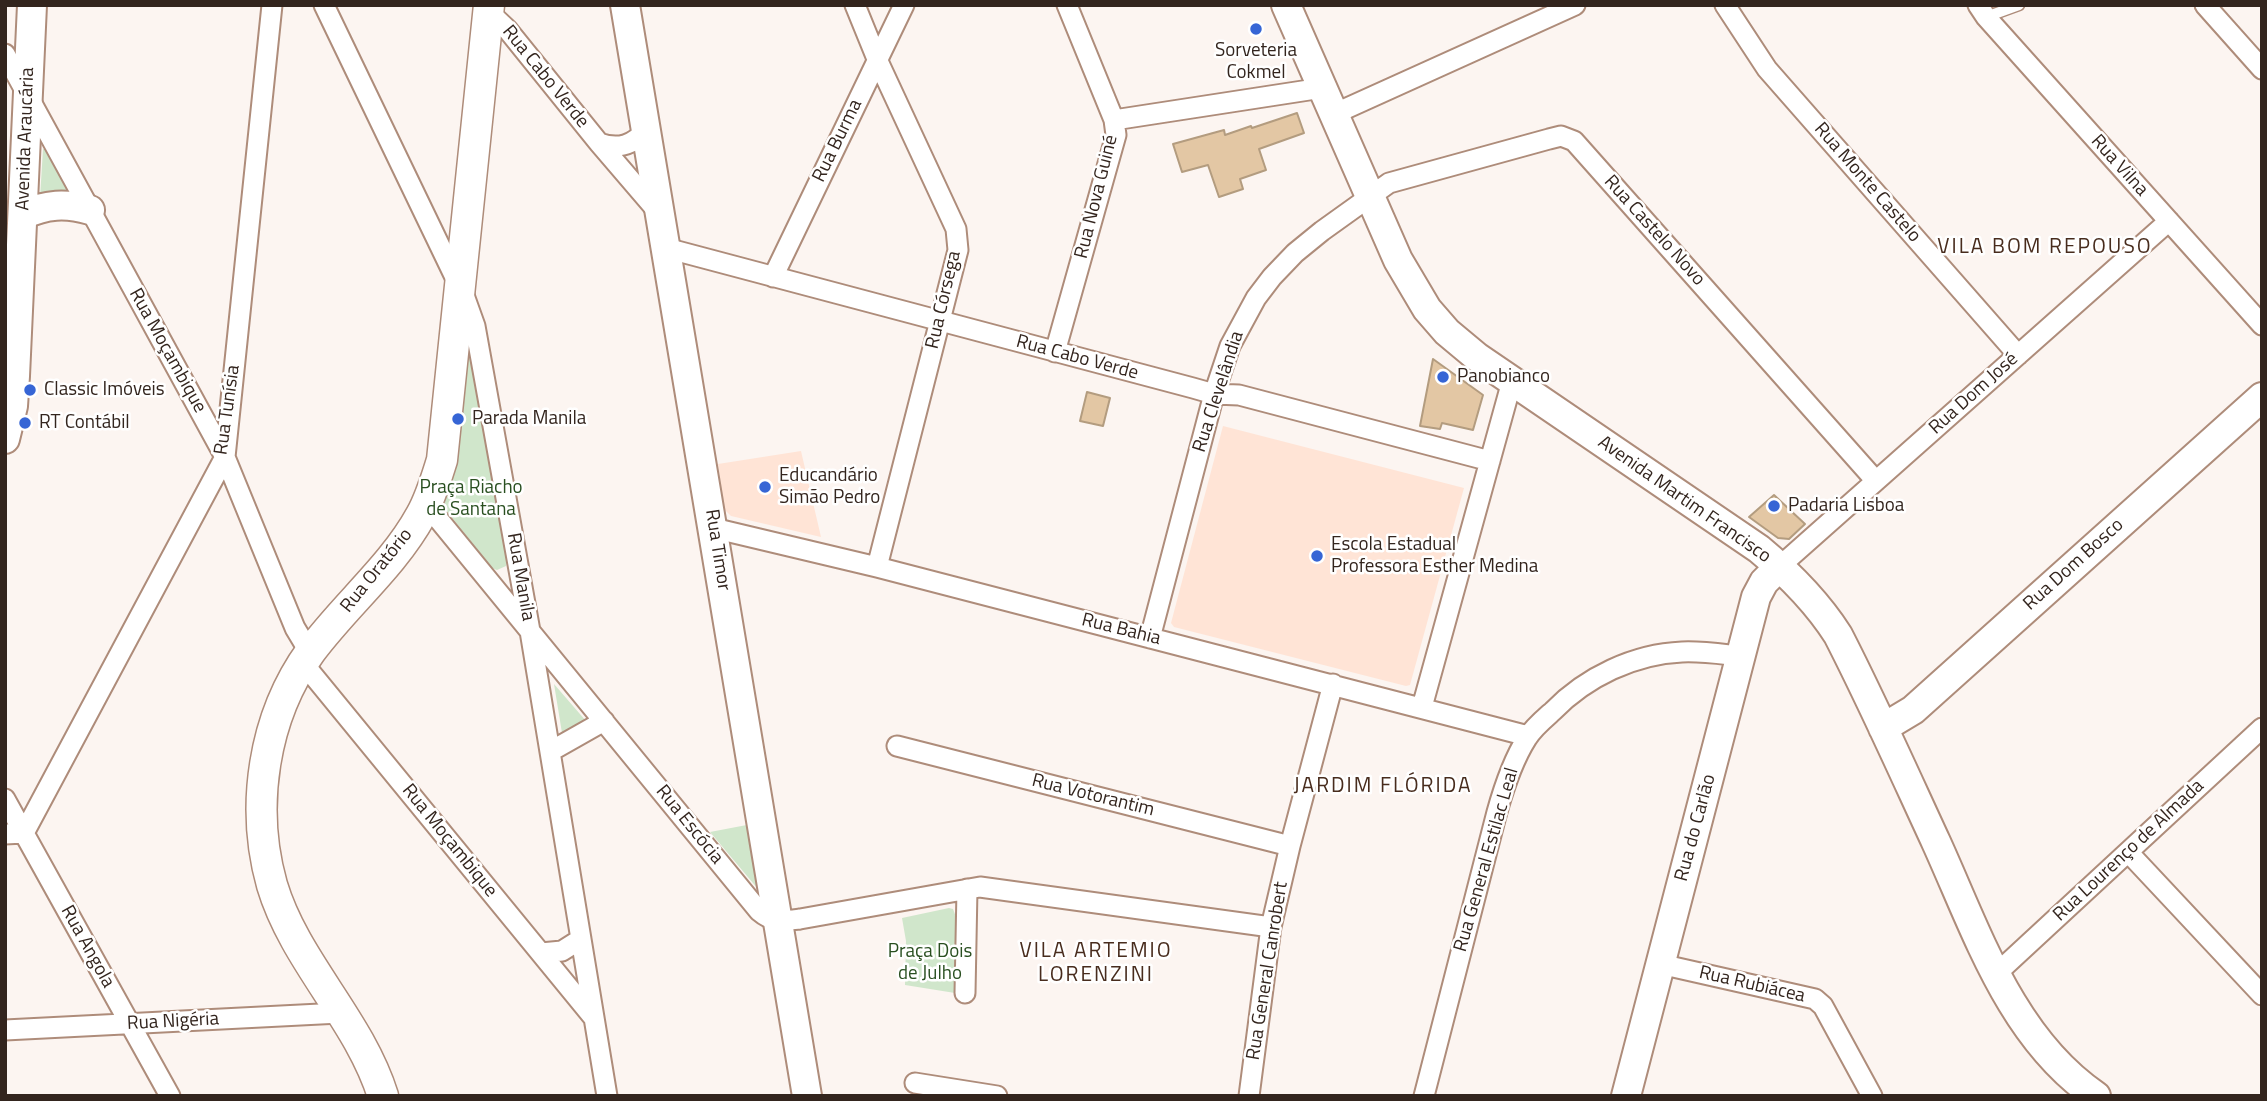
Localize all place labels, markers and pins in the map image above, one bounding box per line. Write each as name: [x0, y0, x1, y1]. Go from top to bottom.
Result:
marker: Sorveteria Cokmel: [1248, 21, 1264, 37]
place label: Sorveteria Cokmel: [1215, 40, 1297, 84]
place label: Panobianco: [1457, 366, 1550, 388]
marker: Panobianco: [1435, 369, 1451, 385]
place label: Classic Imóveis: [44, 379, 165, 401]
marker: Classic Imóveis: [22, 382, 38, 398]
place label: Parada Manila: [472, 408, 586, 430]
marker: Parada Manila: [450, 411, 466, 427]
place label: RT Contábil: [39, 412, 130, 434]
marker: RT Contábil: [17, 415, 33, 431]
place label: Educandário Simão Pedro: [779, 465, 880, 509]
marker: Educandário Simão Pedro: [757, 479, 773, 495]
place label: Padaria Lisboa: [1788, 495, 1904, 517]
marker: Padaria Lisboa: [1766, 498, 1782, 514]
place label: Escola Estadual Professora Esther Medina: [1331, 534, 1538, 578]
marker: Escola Estadual Professora Esther Medina: [1309, 548, 1325, 564]

